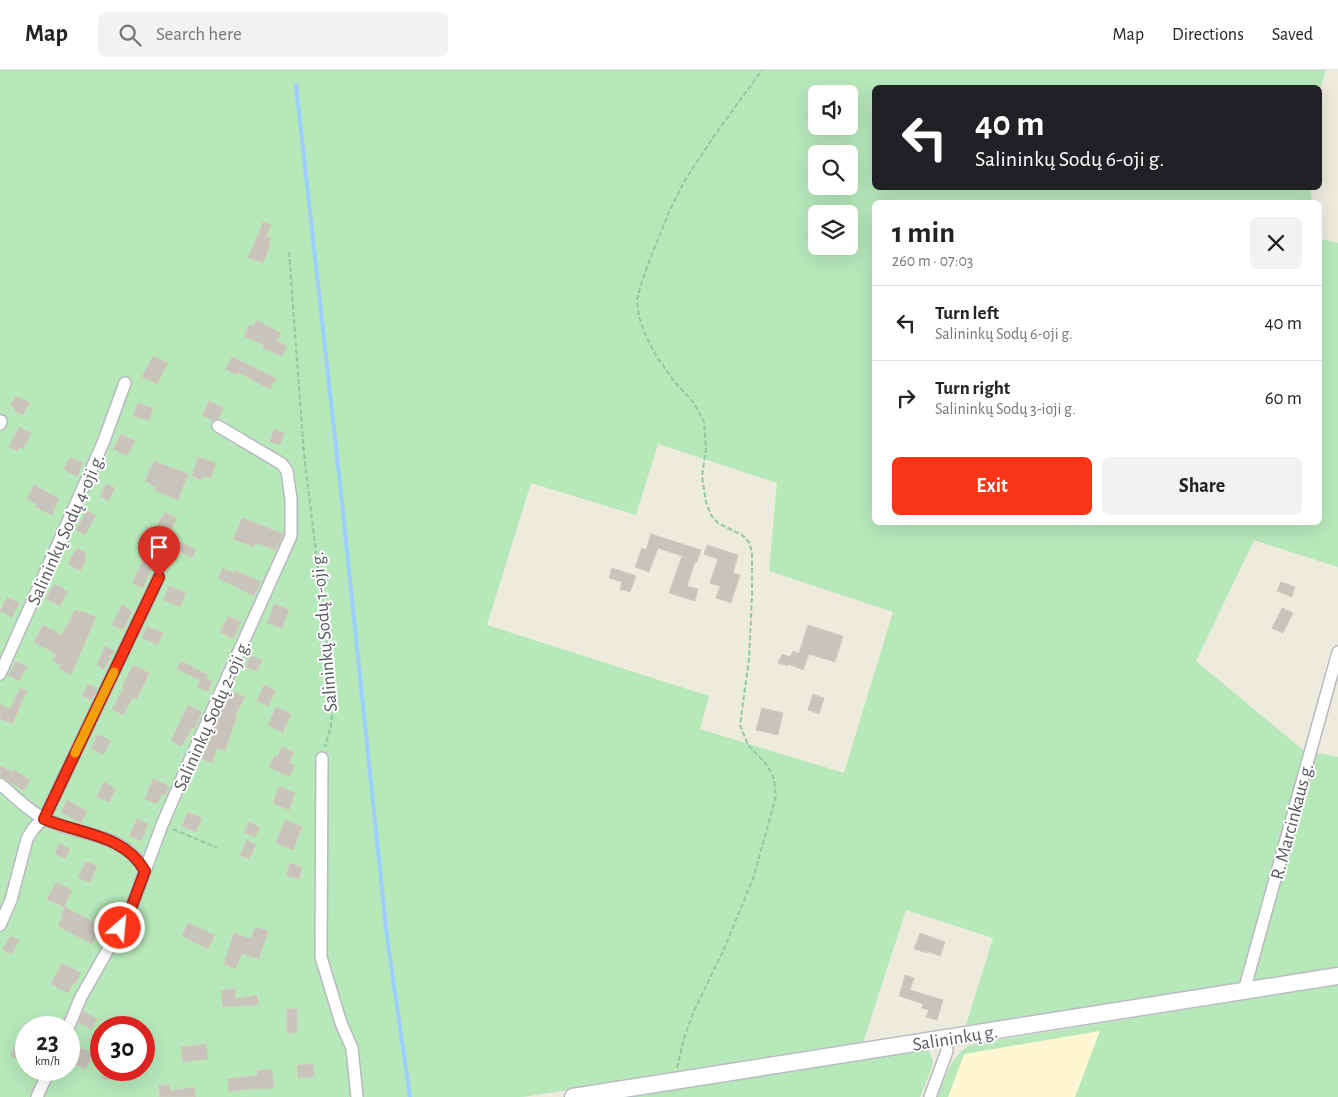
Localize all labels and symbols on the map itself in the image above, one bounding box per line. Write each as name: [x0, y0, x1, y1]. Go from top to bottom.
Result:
street label: Salininkų Sodų 4-oji g.: [24, 451, 108, 608]
pin: [138, 526, 180, 577]
street label: Salininkų Sodų 1-oji g.: [308, 551, 341, 713]
street label: Salininkų Sodų 2-oji g.: [171, 637, 254, 794]
street label: R. Marcinkaus g.: [1268, 761, 1317, 882]
position arrow: [93, 901, 145, 953]
speed limit sign: 30: [90, 1016, 155, 1081]
street label: Salininkų g.: [911, 1022, 999, 1055]

